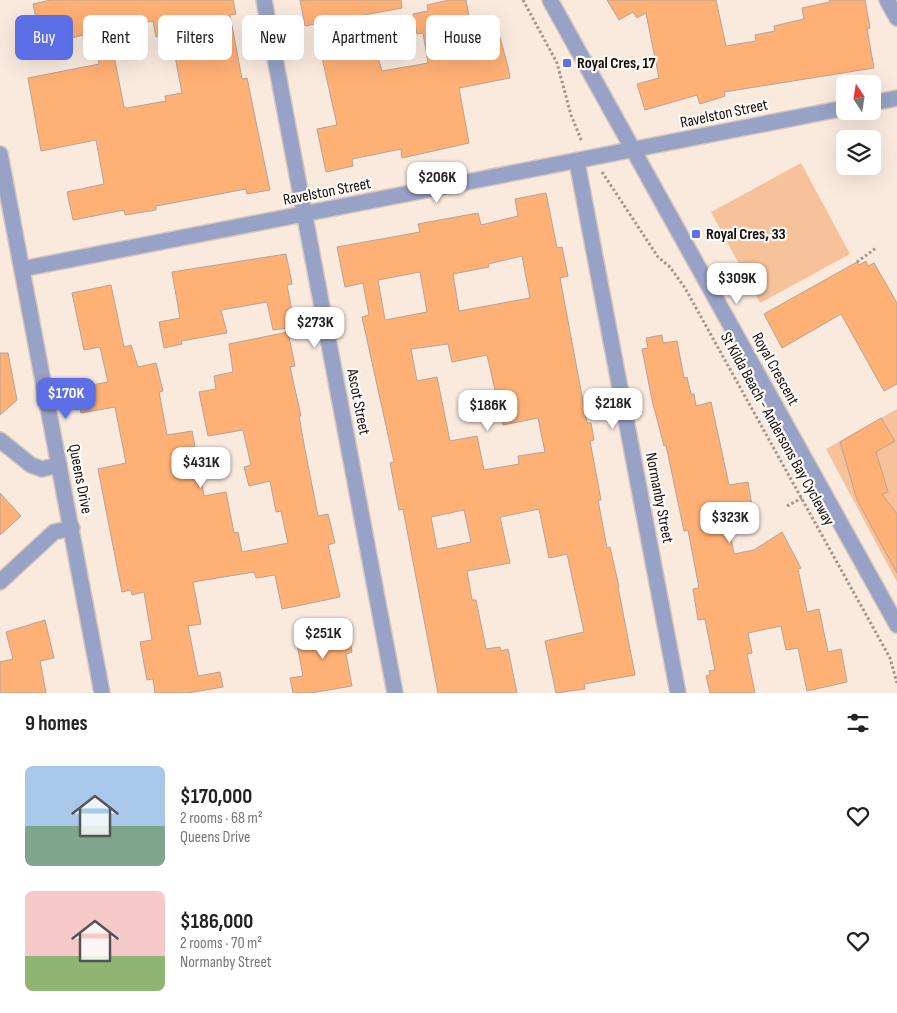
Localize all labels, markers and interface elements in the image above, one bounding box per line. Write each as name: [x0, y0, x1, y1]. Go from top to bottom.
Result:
chip: Buy: [15, 15, 73, 60]
chip: Rent: [83, 15, 148, 60]
chip: Filters: [158, 15, 232, 60]
chip: New: [242, 15, 304, 60]
chip: Apartment: [314, 15, 416, 60]
chip: House: [426, 15, 500, 60]
place label: Royal Cres, 17: [577, 54, 656, 73]
marker: Royal Cres, 17: [561, 57, 573, 69]
north arrow: [836, 75, 881, 120]
map controls: [836, 75, 881, 175]
street label: Ravelston Street: [678, 95, 770, 133]
button: layers: [836, 130, 881, 175]
pin: $206K: [402, 162, 472, 204]
text: $206K: [418, 168, 456, 187]
street label: Ravelston Street: [282, 174, 373, 210]
place label: Royal Cres, 33: [706, 225, 786, 244]
marker: Royal Cres, 33: [690, 228, 702, 240]
pin: $309K: [702, 262, 772, 305]
text: $309K: [718, 269, 756, 288]
pin: $273K: [280, 306, 350, 349]
text: $273K: [296, 313, 334, 332]
street label: St Kilda Beach - Andersons Bay Cycleway: [716, 329, 838, 529]
street label: Royal Crescent: [747, 329, 803, 409]
street label: Ascot Street: [342, 366, 374, 437]
pin: $170K: [31, 378, 101, 420]
text: $170K: [48, 384, 84, 403]
pin: $218K: [578, 388, 648, 430]
pin: $186K: [453, 390, 523, 432]
text: $218K: [595, 394, 631, 413]
text: $186K: [469, 396, 507, 415]
street label: Queens Drive: [64, 443, 96, 515]
pin: $431K: [166, 446, 236, 489]
street label: Normanby Street: [641, 451, 677, 545]
text: $431K: [182, 453, 220, 472]
pin: $323K: [695, 502, 765, 544]
text: $323K: [711, 508, 749, 527]
pin: $251K: [288, 618, 358, 660]
text: $251K: [305, 624, 341, 643]
icon: filters: [844, 709, 872, 737]
text: 9 homes: [25, 711, 88, 736]
text: $170,000: [180, 784, 252, 809]
icon: home: [65, 786, 125, 846]
icon: heart: [844, 802, 872, 830]
text: 2 rooms · 68 m²: [180, 809, 263, 828]
text: Queens Drive: [180, 828, 251, 847]
text: $186,000: [180, 909, 253, 934]
icon: home: [65, 911, 125, 971]
icon: heart: [844, 927, 872, 955]
text: 2 rooms · 70 m²: [180, 934, 262, 953]
text: Normanby Street: [180, 953, 272, 972]

